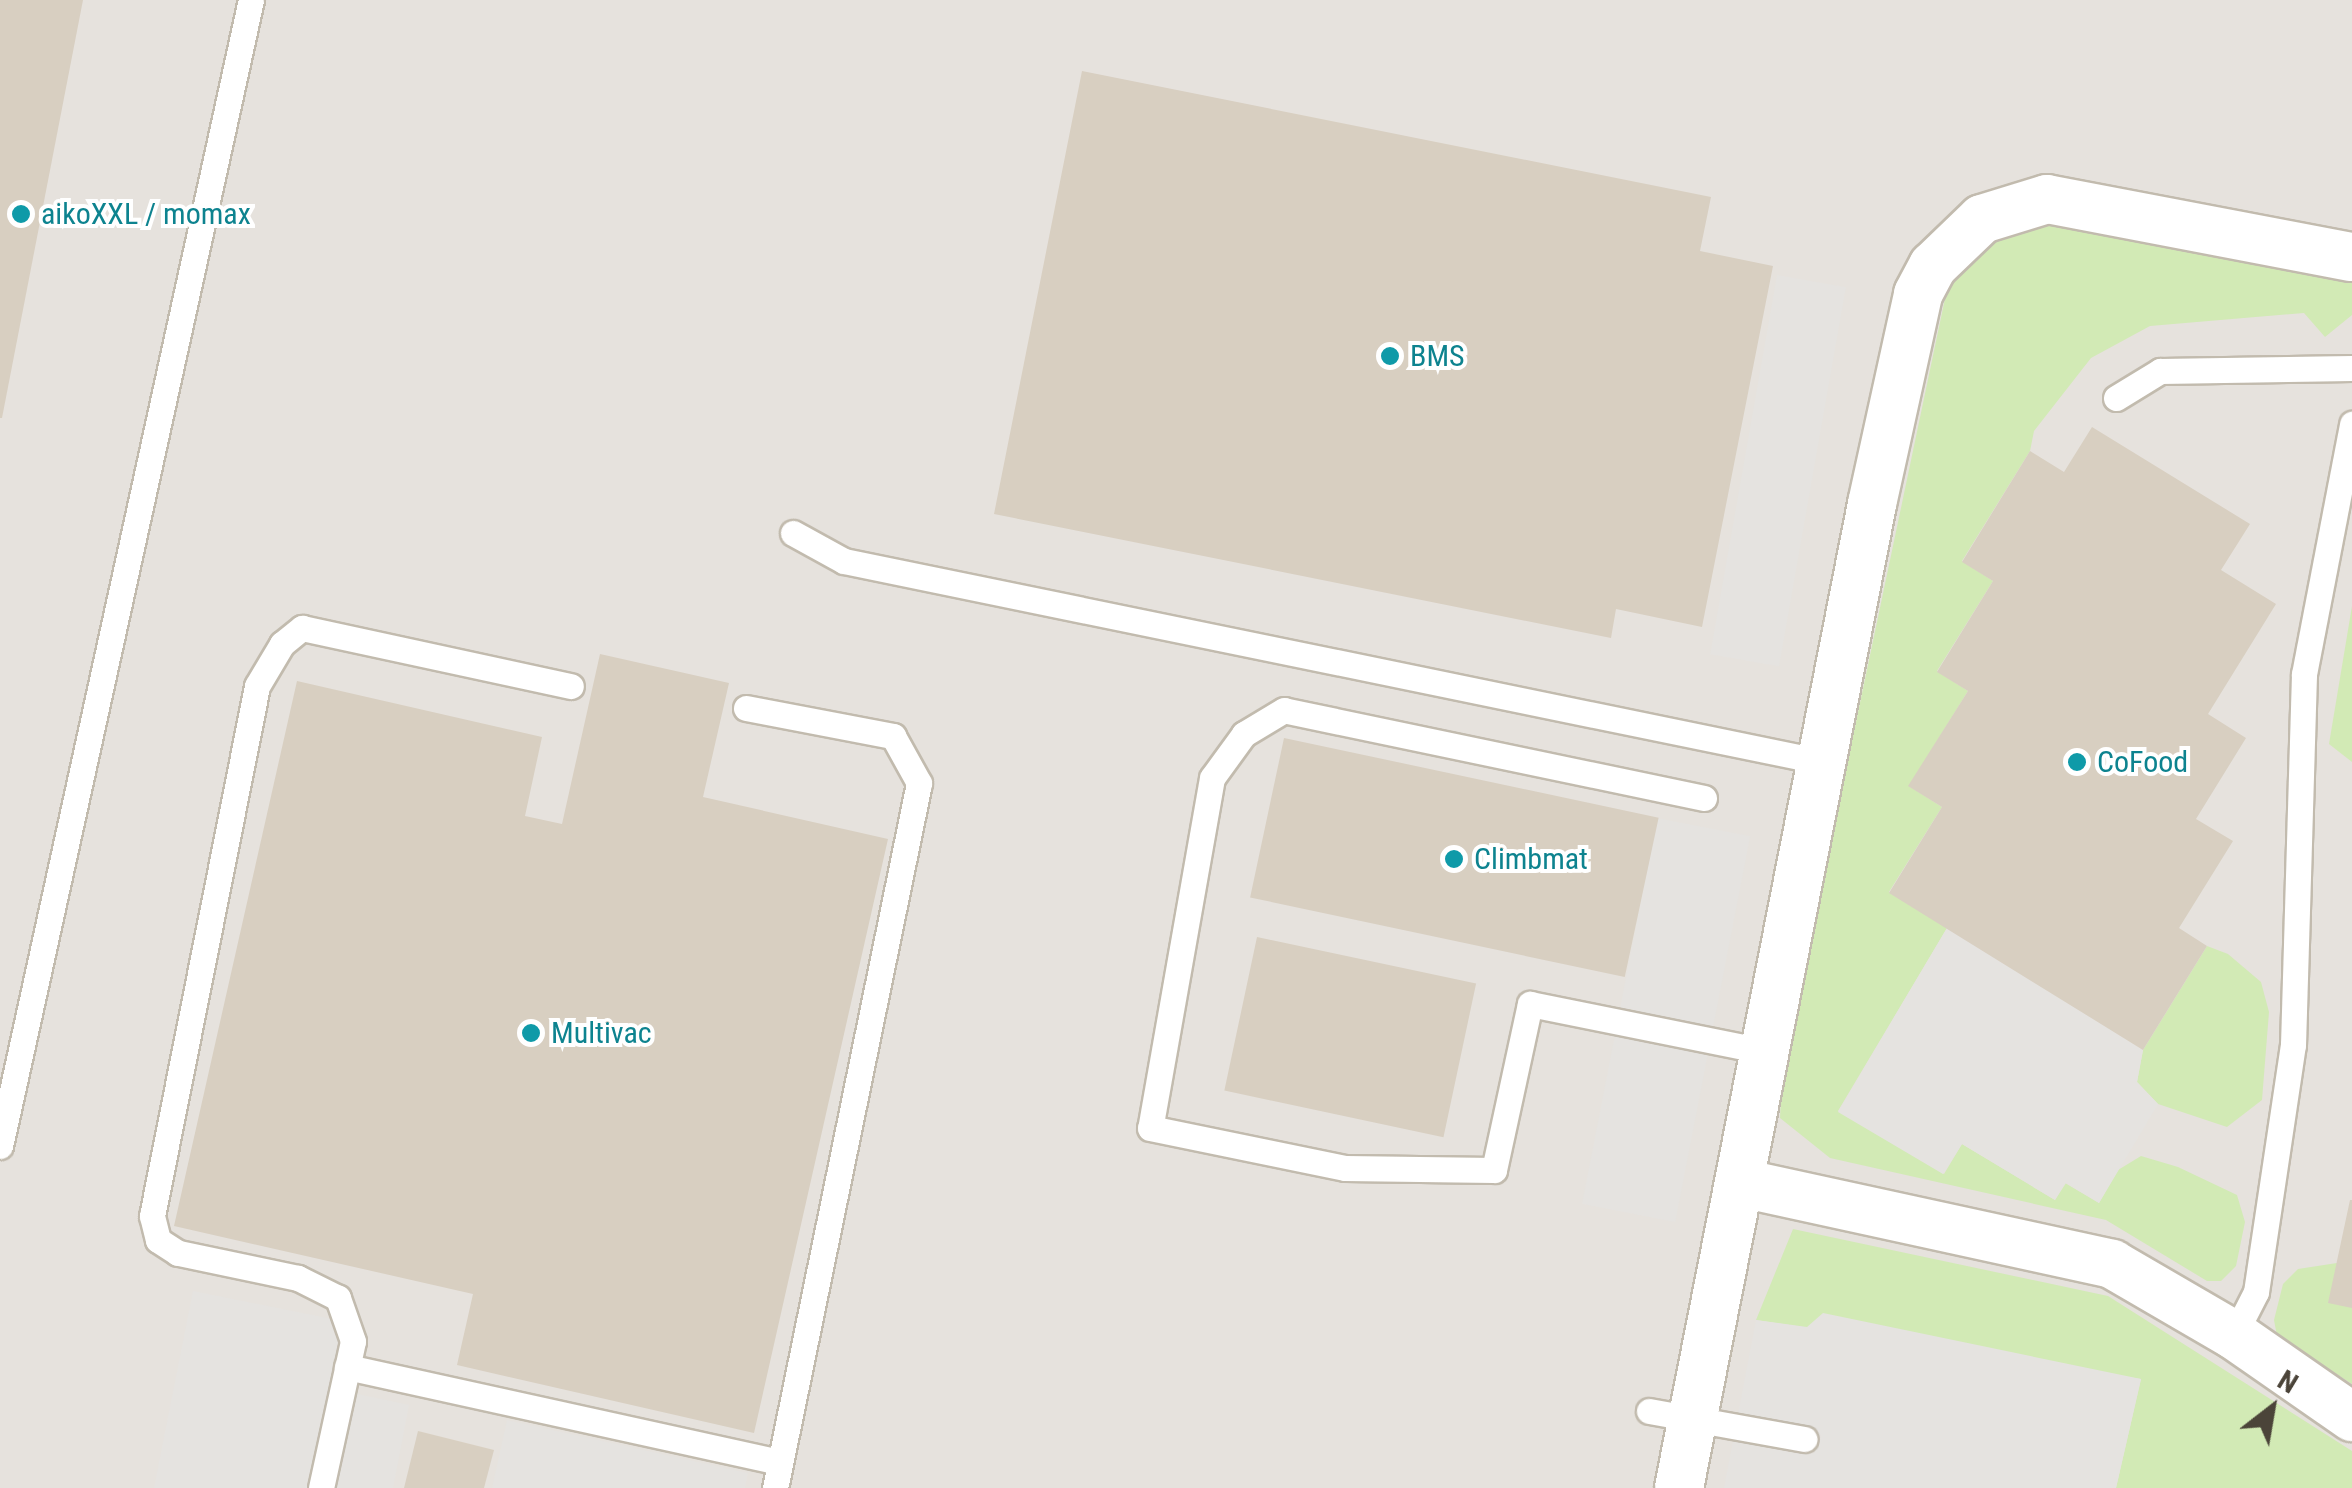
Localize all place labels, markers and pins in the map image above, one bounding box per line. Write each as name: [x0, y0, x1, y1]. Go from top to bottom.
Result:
place label: aikoXXL / momax: [41, 196, 251, 232]
marker: aikoXXL / momax: [10, 203, 32, 225]
place label: BMS: [1410, 338, 1465, 374]
marker: BMS: [1379, 345, 1401, 367]
place label: CoFood: [2097, 744, 2188, 780]
marker: CoFood: [2066, 751, 2088, 773]
place label: Climbmat: [1474, 841, 1588, 877]
marker: Climbmat: [1443, 848, 1465, 870]
place label: Multivac: [551, 1015, 652, 1051]
marker: Multivac: [520, 1022, 542, 1044]

